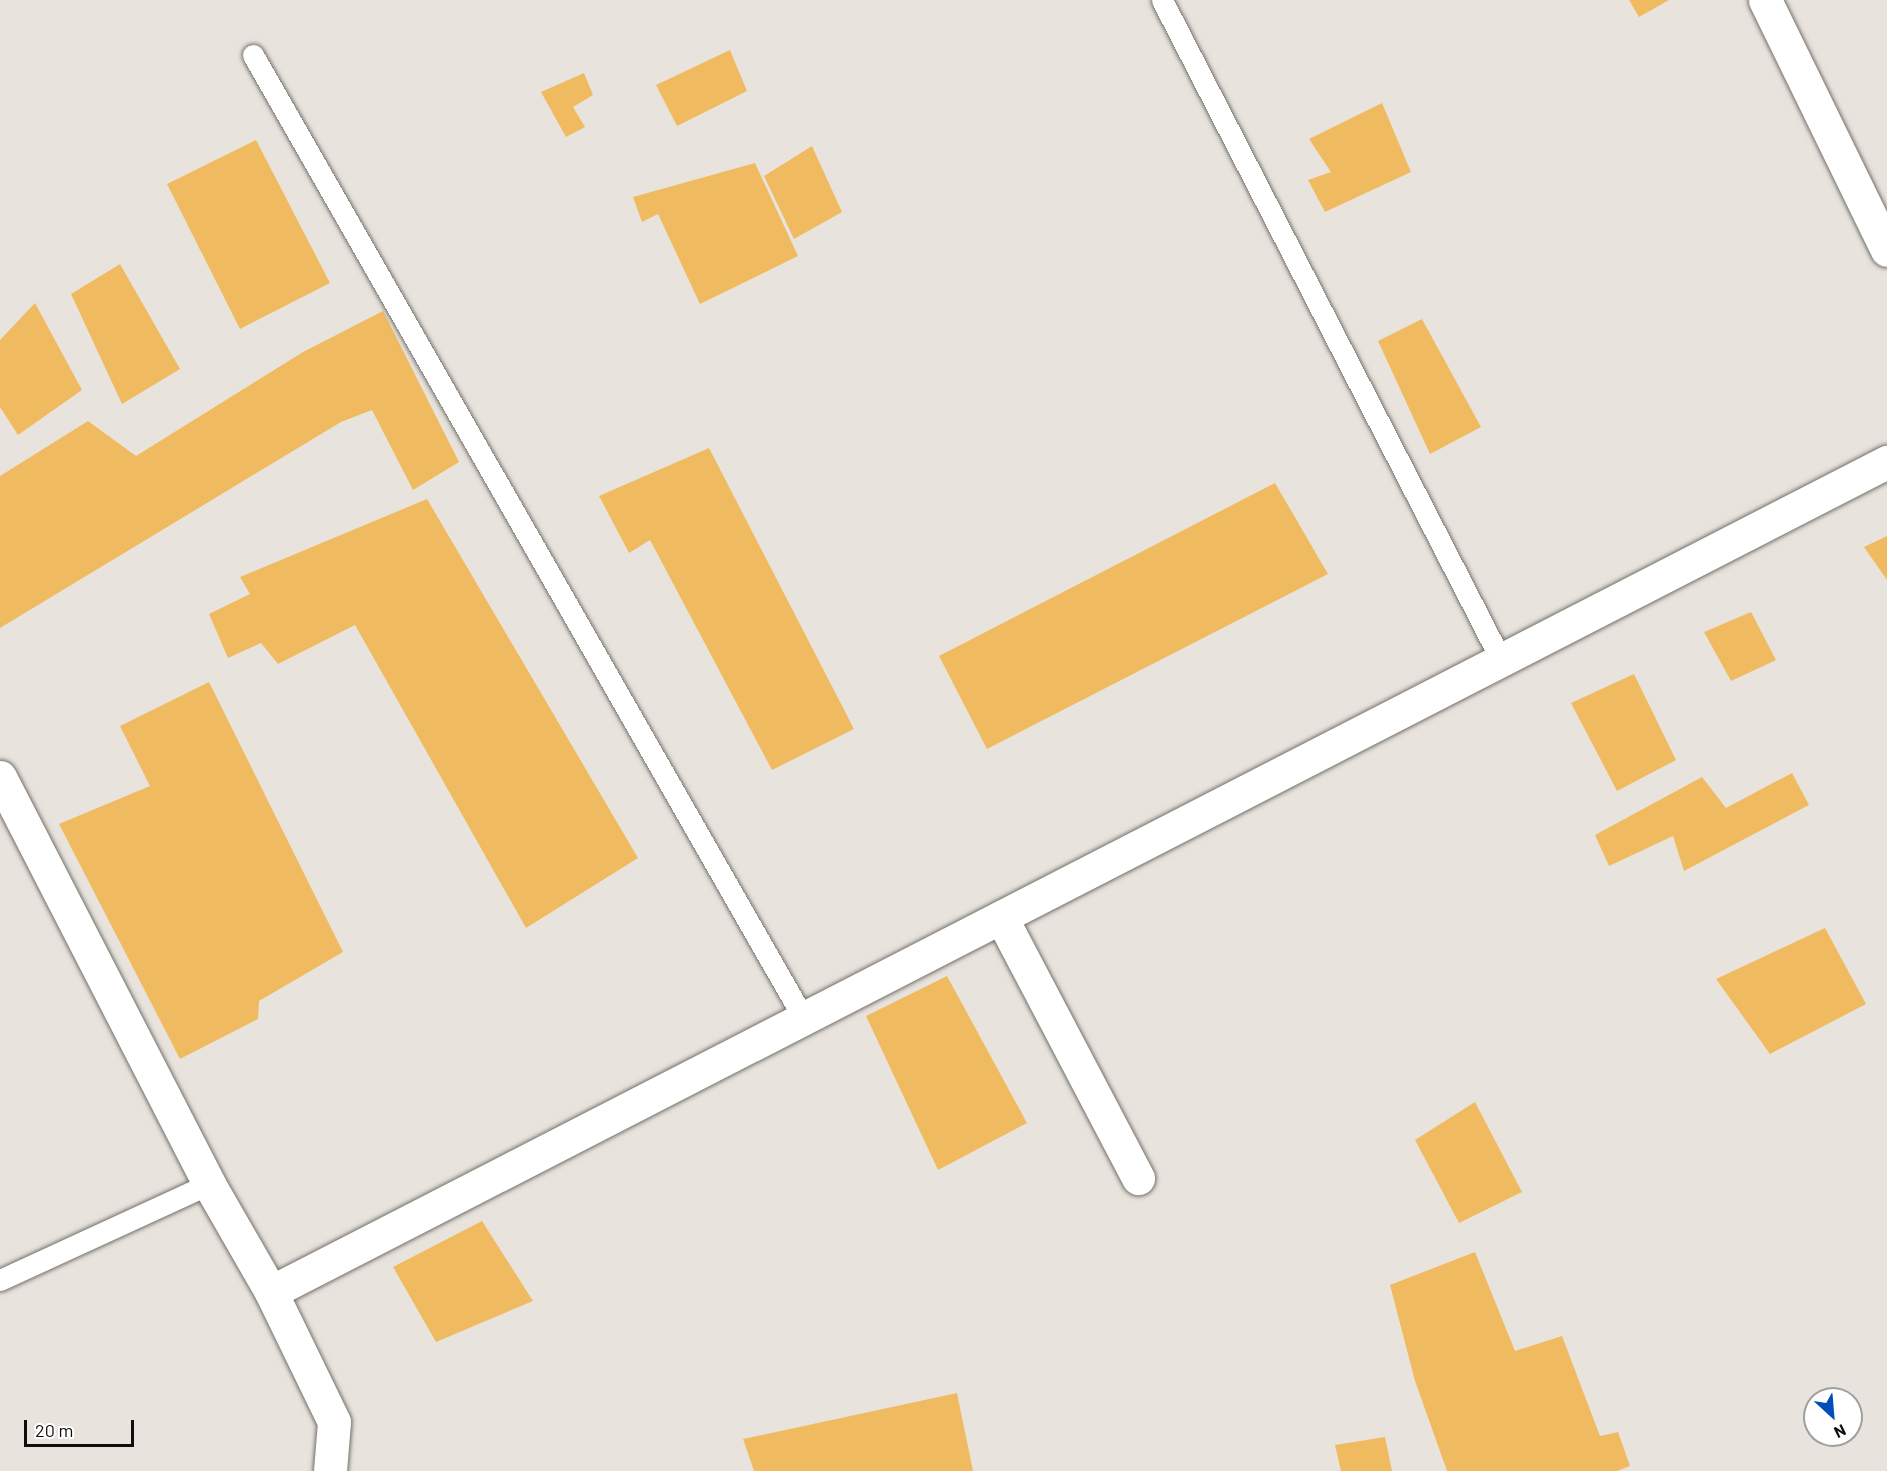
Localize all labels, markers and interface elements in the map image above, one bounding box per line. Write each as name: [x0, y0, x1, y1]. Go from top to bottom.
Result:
north arrow: [1803, 1387, 1863, 1447]
scale bar: [27, 1408, 136, 1446]
text: 20 m: [35, 1419, 73, 1441]
text: N: [1831, 1421, 1849, 1443]

